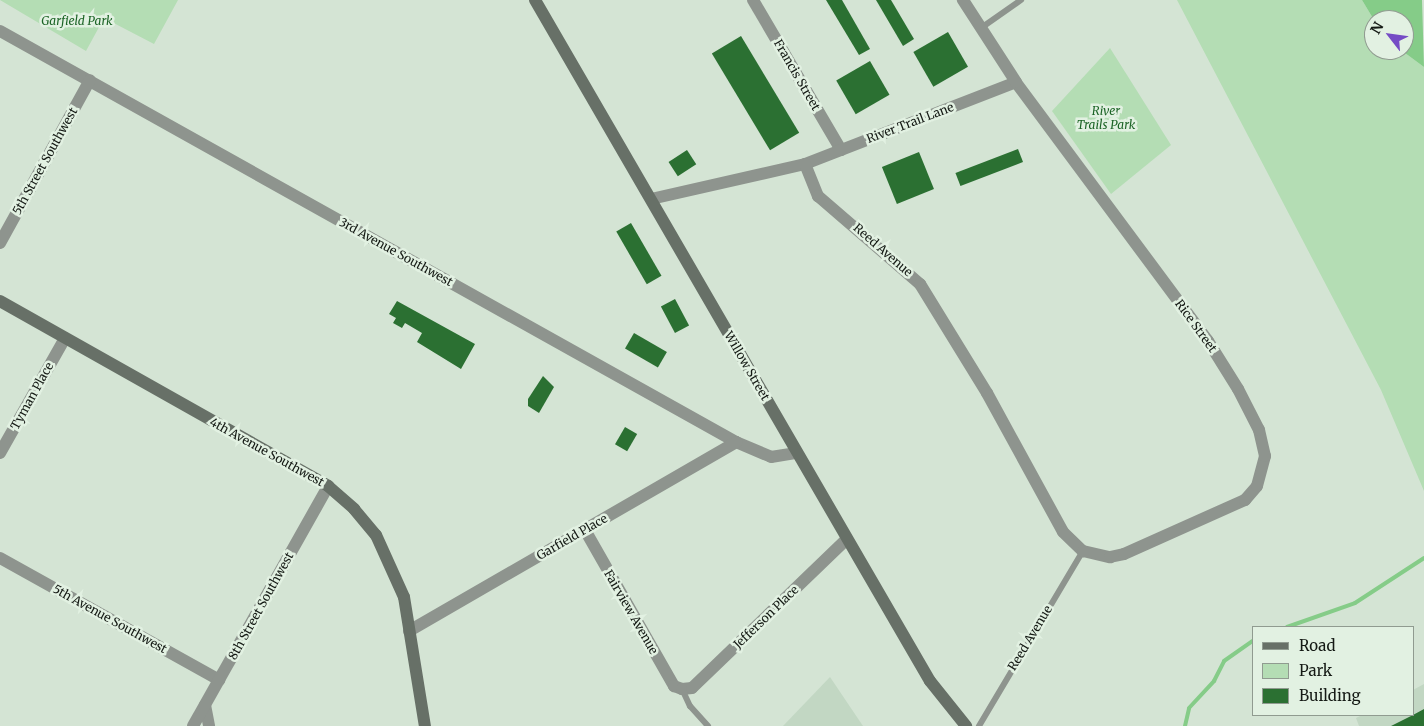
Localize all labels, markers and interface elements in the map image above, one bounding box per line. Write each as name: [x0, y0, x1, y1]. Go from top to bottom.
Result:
north arrow: [1364, 10, 1414, 60]
park label: Garfield Park: [41, 14, 113, 28]
text: N: [1366, 19, 1387, 37]
street label: Francis Street: [771, 37, 823, 113]
street label: River Trail Lane: [864, 100, 956, 146]
park label: River Trails Park: [1077, 104, 1135, 132]
street label: 5th Street Southwest: [10, 105, 80, 217]
street label: 3rd Avenue Southwest: [337, 215, 455, 289]
street label: Reed Avenue: [851, 220, 915, 280]
street label: Rice Street: [1172, 297, 1220, 355]
street label: Willow Street: [721, 329, 773, 403]
street label: Tyman Place: [8, 360, 56, 432]
street label: 4th Avenue Southwest: [207, 415, 327, 489]
street label: Garfield Place: [534, 511, 610, 563]
street label: 8th Street Southwest: [225, 550, 297, 662]
street label: Fairview Avenue: [601, 567, 661, 657]
street label: 5th Avenue Southwest: [51, 582, 169, 656]
street label: Jefferson Place: [731, 582, 801, 652]
street label: Reed Avenue: [1005, 603, 1055, 673]
legend: [1252, 626, 1414, 716]
text: Road: [1299, 636, 1335, 655]
text: Park: [1299, 661, 1332, 680]
text: Building: [1299, 686, 1361, 705]

